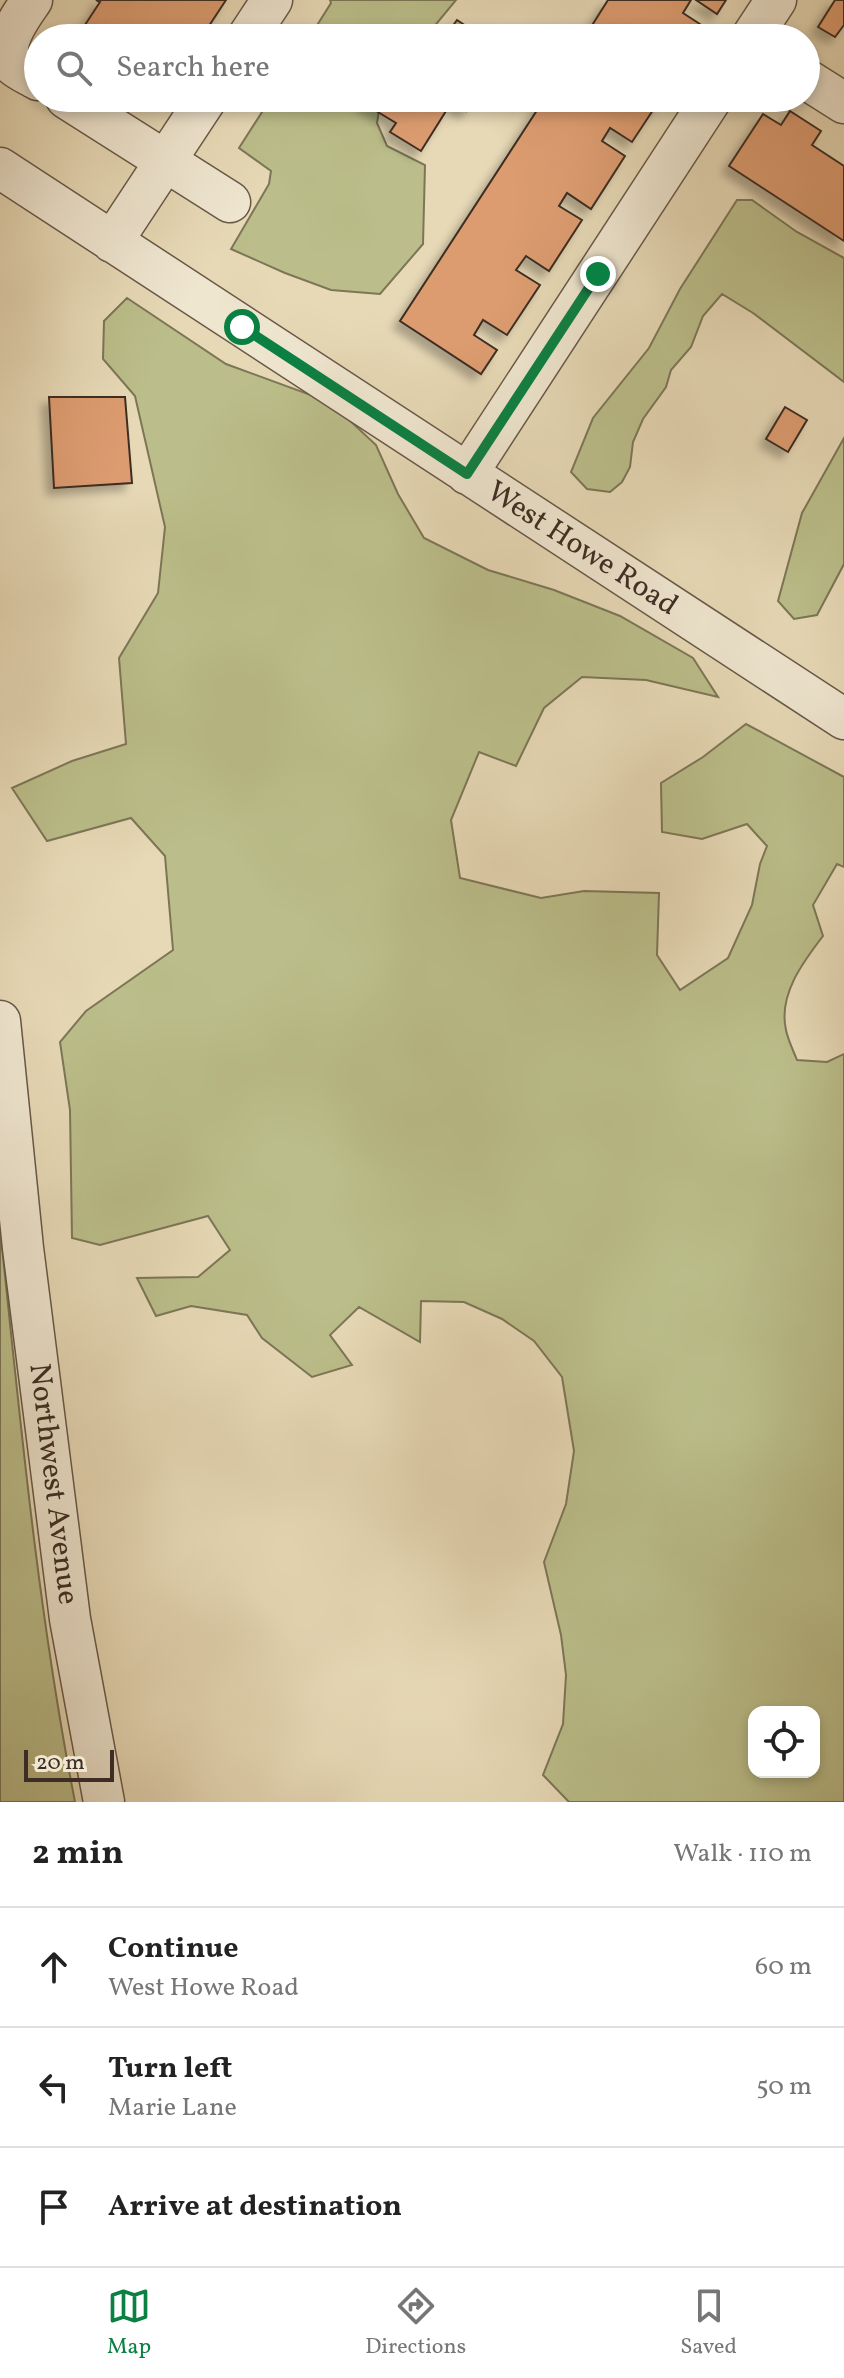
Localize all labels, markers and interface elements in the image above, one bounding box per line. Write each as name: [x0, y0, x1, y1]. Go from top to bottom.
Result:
search box: [24, 24, 820, 112]
icon: search: [52, 46, 96, 90]
text: Search here: [116, 47, 270, 89]
route end: [580, 256, 616, 292]
route start: [224, 309, 260, 345]
street label: West Howe Road: [478, 471, 686, 627]
street label: Northwest Avenue: [17, 1361, 89, 1607]
map controls: [748, 1706, 820, 1778]
button: locate: [748, 1706, 820, 1778]
scale bar: [24, 1746, 114, 1782]
text: 20 m: [36, 1748, 85, 1779]
text: 2 min: [32, 1831, 124, 1878]
text: Walk · 110 m: [673, 1836, 812, 1872]
text: Continue: [108, 1928, 239, 1970]
icon: ahead: [32, 1945, 76, 1989]
text: 60 m: [755, 1949, 812, 1985]
text: West Howe Road: [108, 1970, 299, 2006]
text: Turn left: [108, 2048, 232, 2090]
icon: left: [32, 2065, 76, 2109]
text: 50 m: [756, 2069, 812, 2105]
text: Marie Lane: [108, 2090, 237, 2126]
icon: arrive: [32, 2185, 76, 2229]
text: Arrive at destination: [108, 2186, 402, 2228]
tab: Map: [107, 2284, 151, 2363]
tab: Directions: [365, 2284, 466, 2363]
tab: Saved: [680, 2284, 737, 2363]

